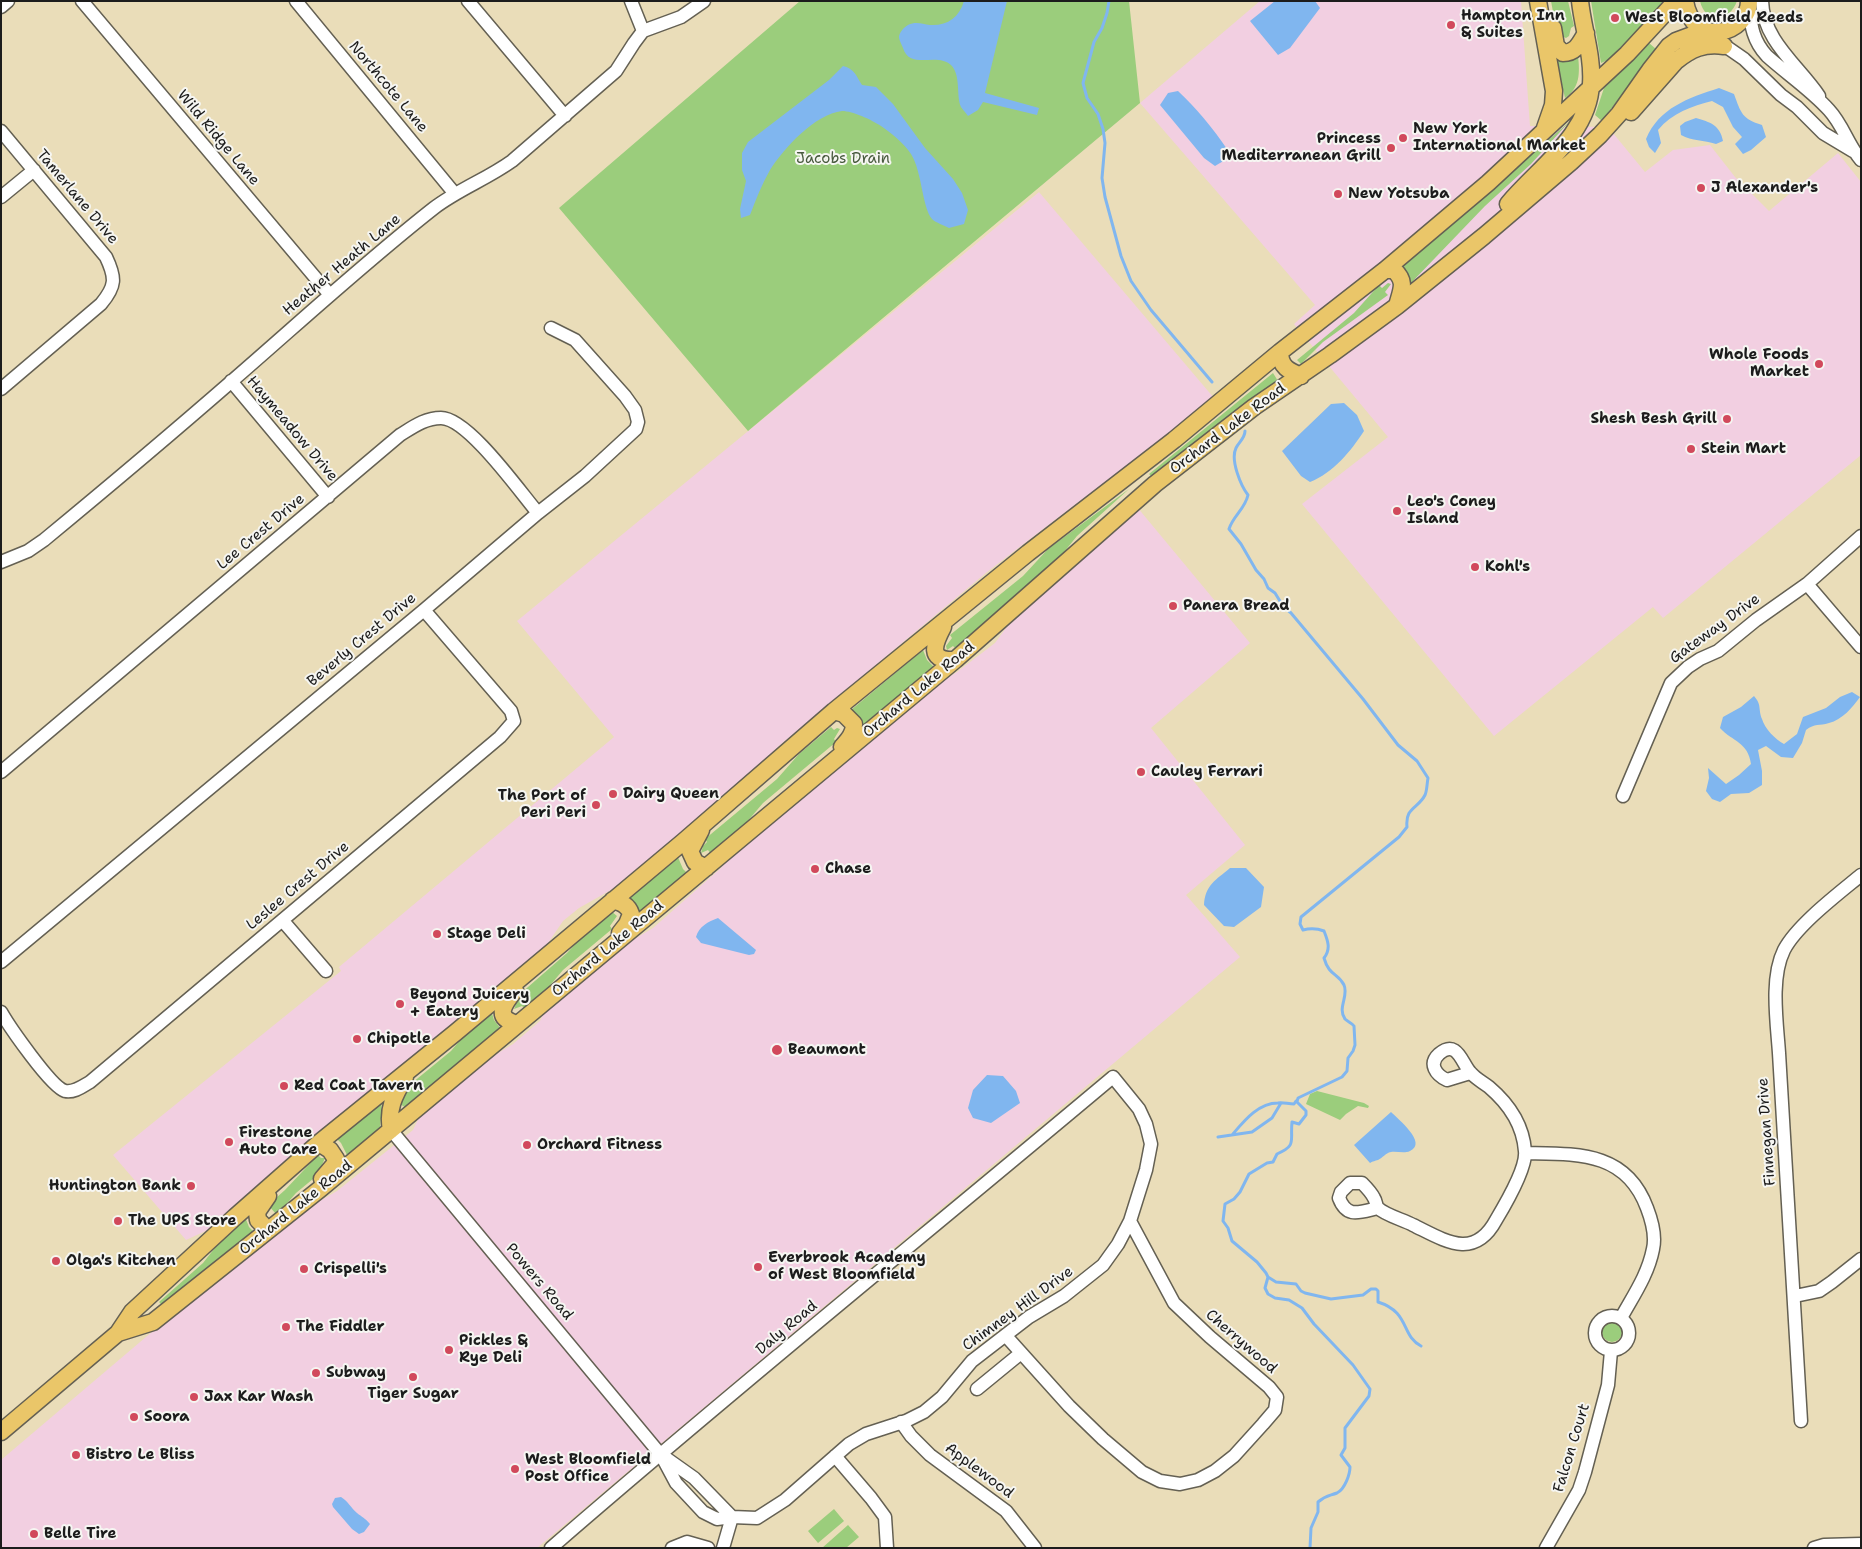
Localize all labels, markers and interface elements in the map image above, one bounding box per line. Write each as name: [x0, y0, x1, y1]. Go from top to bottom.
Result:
place label: Hampton Inn & Suites: [1461, 7, 1565, 42]
place label: West Bloomfield Reeds: [1625, 9, 1803, 27]
marker: West Bloomfield Reeds: [1609, 12, 1621, 24]
marker: Hampton Inn & Suites: [1445, 19, 1457, 31]
street label: Northcote Lane: [345, 38, 431, 136]
street label: Wild Ridge Lane: [173, 87, 263, 189]
place label: New York International Market: [1413, 120, 1586, 155]
place label: Princess Mediterranean Grill: [1222, 130, 1381, 165]
marker: New York International Market: [1397, 132, 1409, 144]
marker: Princess Mediterranean Grill: [1385, 142, 1397, 154]
street label: Tamerlane Drive: [32, 146, 122, 248]
park label: Jacobs Drain: [796, 150, 890, 168]
place label: J Alexander's: [1711, 179, 1818, 197]
marker: J Alexander's: [1695, 182, 1707, 194]
place label: New Yotsuba: [1348, 185, 1449, 203]
marker: New Yotsuba: [1332, 188, 1344, 200]
street label: Heather Heath Lane: [279, 210, 405, 320]
place label: Whole Foods Market: [1709, 346, 1809, 381]
marker: Whole Foods Market: [1813, 358, 1825, 370]
street label: Haymeadow Drive: [243, 373, 341, 485]
street label: Orchard Lake Road: [1167, 380, 1289, 478]
place label: Shesh Besh Grill: [1590, 410, 1717, 428]
marker: Shesh Besh Grill: [1721, 413, 1733, 425]
place label: Stein Mart: [1701, 440, 1786, 458]
marker: Stein Mart: [1685, 443, 1697, 455]
street label: Lee Crest Drive: [214, 490, 308, 574]
place label: Leo's Coney Island: [1407, 493, 1496, 528]
marker: Leo's Coney Island: [1391, 505, 1403, 517]
place label: Kohl's: [1485, 558, 1530, 576]
marker: Kohl's: [1469, 561, 1481, 573]
street label: Beverly Crest Drive: [304, 589, 420, 691]
street label: Gateway Drive: [1666, 590, 1764, 668]
place label: Panera Bread: [1183, 597, 1290, 615]
marker: Panera Bread: [1167, 600, 1179, 612]
street label: Orchard Lake Road: [859, 638, 979, 742]
place label: Cauley Ferrari: [1151, 763, 1263, 781]
marker: Cauley Ferrari: [1135, 766, 1147, 778]
place label: Dairy Queen: [623, 785, 719, 803]
place label: The Port of Peri Peri: [498, 787, 586, 822]
marker: Dairy Queen: [607, 788, 619, 800]
marker: The Port of Peri Peri: [590, 799, 602, 811]
street label: Leslee Crest Drive: [243, 838, 353, 934]
place label: Chase: [825, 860, 871, 878]
marker: Chase: [809, 863, 821, 875]
street label: Orchard Lake Road: [548, 897, 668, 1001]
place label: Stage Deli: [447, 925, 526, 943]
marker: Stage Deli: [431, 928, 443, 940]
place label: Beyond Juicery + Eatery: [410, 986, 529, 1021]
marker: Beyond Juicery + Eatery: [394, 998, 406, 1010]
place label: Chipotle: [367, 1030, 431, 1048]
marker: Chipotle: [351, 1033, 363, 1045]
place label: Beaumont: [788, 1041, 866, 1059]
marker: Beaumont: [770, 1043, 784, 1057]
place label: Red Coat Tavern: [294, 1077, 423, 1095]
street label: Finnegan Drive: [1754, 1077, 1780, 1187]
marker: Red Coat Tavern: [278, 1080, 290, 1092]
place label: Firestone Auto Care: [239, 1124, 318, 1159]
marker: Firestone Auto Care: [223, 1136, 235, 1148]
place label: Orchard Fitness: [537, 1136, 662, 1154]
marker: Orchard Fitness: [521, 1139, 533, 1151]
street label: Orchard Lake Road: [236, 1157, 356, 1259]
place label: Huntington Bank: [49, 1177, 181, 1195]
marker: Huntington Bank: [185, 1180, 197, 1192]
place label: The UPS Store: [128, 1212, 236, 1230]
marker: The UPS Store: [112, 1215, 124, 1227]
street label: Powers Road: [502, 1240, 576, 1324]
place label: Everbrook Academy of West Bloomfield: [768, 1249, 926, 1284]
place label: Olga's Kitchen: [66, 1252, 176, 1270]
marker: Olga's Kitchen: [50, 1255, 62, 1267]
place label: Crispelli's: [314, 1260, 387, 1278]
marker: Everbrook Academy of West Bloomfield: [752, 1261, 764, 1273]
marker: Crispelli's: [298, 1263, 310, 1275]
street label: Chimney Hill Drive: [959, 1263, 1077, 1355]
street label: Daly Road: [753, 1297, 821, 1359]
street label: Cherrywood: [1202, 1306, 1280, 1378]
place label: The Fiddler: [296, 1318, 385, 1336]
marker: The Fiddler: [280, 1321, 292, 1333]
place label: Pickles & Rye Deli: [459, 1332, 528, 1367]
marker: Pickles & Rye Deli: [443, 1344, 455, 1356]
place label: Subway: [326, 1364, 386, 1382]
marker: Subway: [310, 1367, 322, 1379]
marker: Tiger Sugar: [407, 1371, 419, 1383]
place label: Tiger Sugar: [367, 1385, 459, 1403]
place label: Jax Kar Wash: [204, 1388, 313, 1406]
marker: Jax Kar Wash: [188, 1391, 200, 1403]
street label: Falcon Court: [1550, 1402, 1594, 1494]
place label: Soora: [144, 1408, 190, 1426]
marker: Soora: [128, 1411, 140, 1423]
street label: Applewood: [941, 1439, 1017, 1503]
place label: Bistro Le Bliss: [86, 1446, 195, 1464]
marker: Bistro Le Bliss: [70, 1449, 82, 1461]
place label: West Bloomfield Post Office: [525, 1451, 651, 1486]
marker: West Bloomfield Post Office: [509, 1463, 521, 1475]
place label: Belle Tire: [44, 1525, 116, 1543]
marker: Belle Tire: [28, 1528, 40, 1540]

